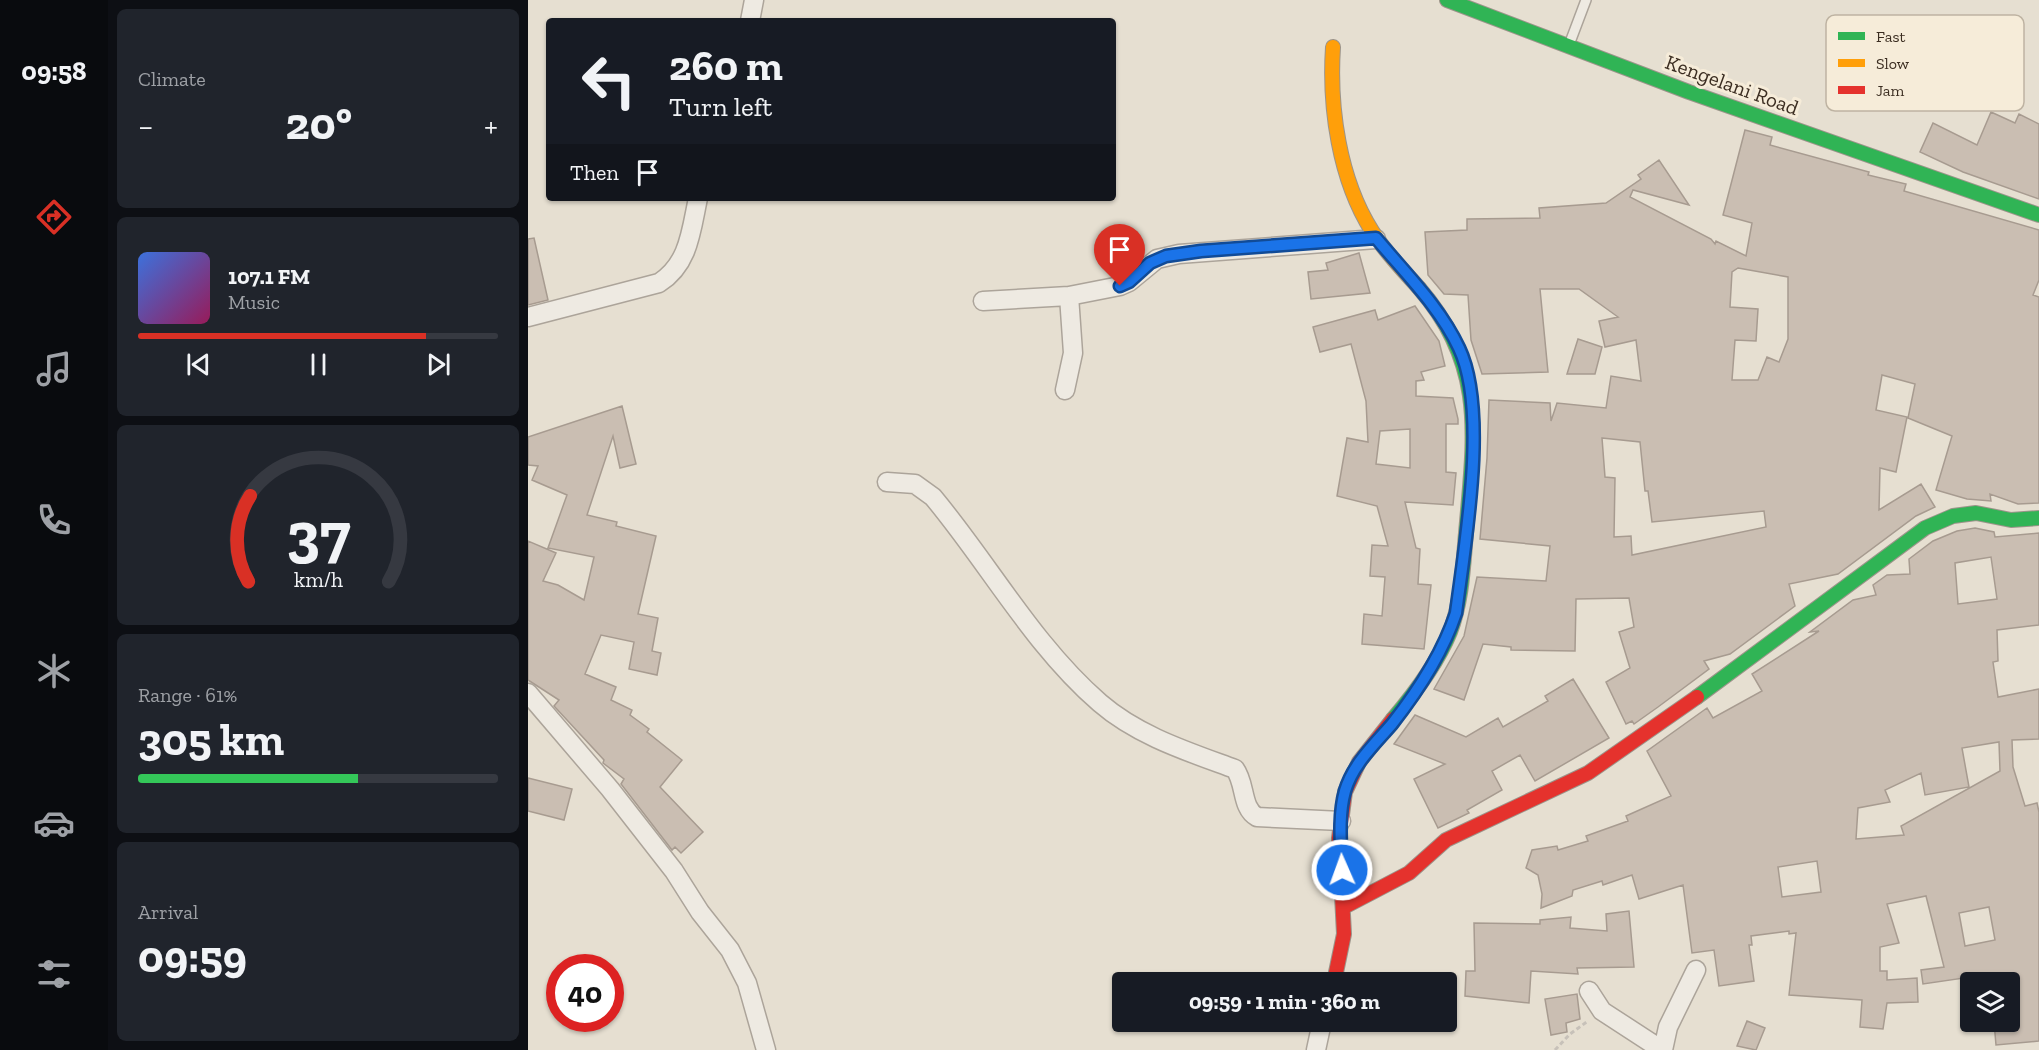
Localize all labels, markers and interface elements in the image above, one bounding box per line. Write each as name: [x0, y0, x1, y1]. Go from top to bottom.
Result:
legend: [1826, 15, 2024, 111]
text: Fast: [1876, 27, 1905, 46]
text: 260 m: [669, 40, 783, 91]
icon: left: [570, 42, 648, 120]
street label: Kengelani Road: [1662, 49, 1803, 120]
text: Slow: [1876, 54, 1910, 73]
text: 09:58: [21, 55, 87, 87]
text: Climate: [138, 67, 206, 91]
text: Jam: [1876, 81, 1905, 100]
text: Turn left: [669, 91, 772, 123]
text: 20°: [286, 97, 352, 151]
text: −: [138, 106, 153, 145]
text: +: [484, 106, 498, 145]
icon: arrive: [631, 156, 664, 189]
text: Then: [570, 159, 619, 186]
icon: directions: [33, 196, 75, 238]
pin: [1094, 224, 1145, 286]
icon: arrive: [1103, 233, 1136, 266]
text: 107.1 FM: [228, 263, 310, 290]
text: Music: [228, 290, 280, 314]
icon: music: [33, 348, 75, 390]
icon: previous: [182, 348, 215, 381]
icon: pause: [302, 348, 335, 381]
icon: next: [422, 348, 455, 381]
text: 37: [286, 497, 350, 572]
icon: phone: [33, 499, 75, 541]
text: km/h: [294, 567, 342, 592]
icon: climate: [33, 650, 75, 692]
text: Range · 61%: [138, 683, 237, 707]
text: 305 km: [138, 713, 284, 767]
icon: car: [33, 802, 75, 844]
position arrow: [1310, 838, 1374, 902]
text: Arrival: [138, 900, 198, 924]
text: 09:59: [138, 930, 247, 984]
icon: filters: [33, 953, 75, 995]
speed limit sign: 40: [546, 954, 624, 1032]
map controls: [1960, 972, 2020, 1032]
button: layers: [1960, 972, 2020, 1032]
text: 09:59 · 1 min · 360 m: [1189, 988, 1380, 1015]

